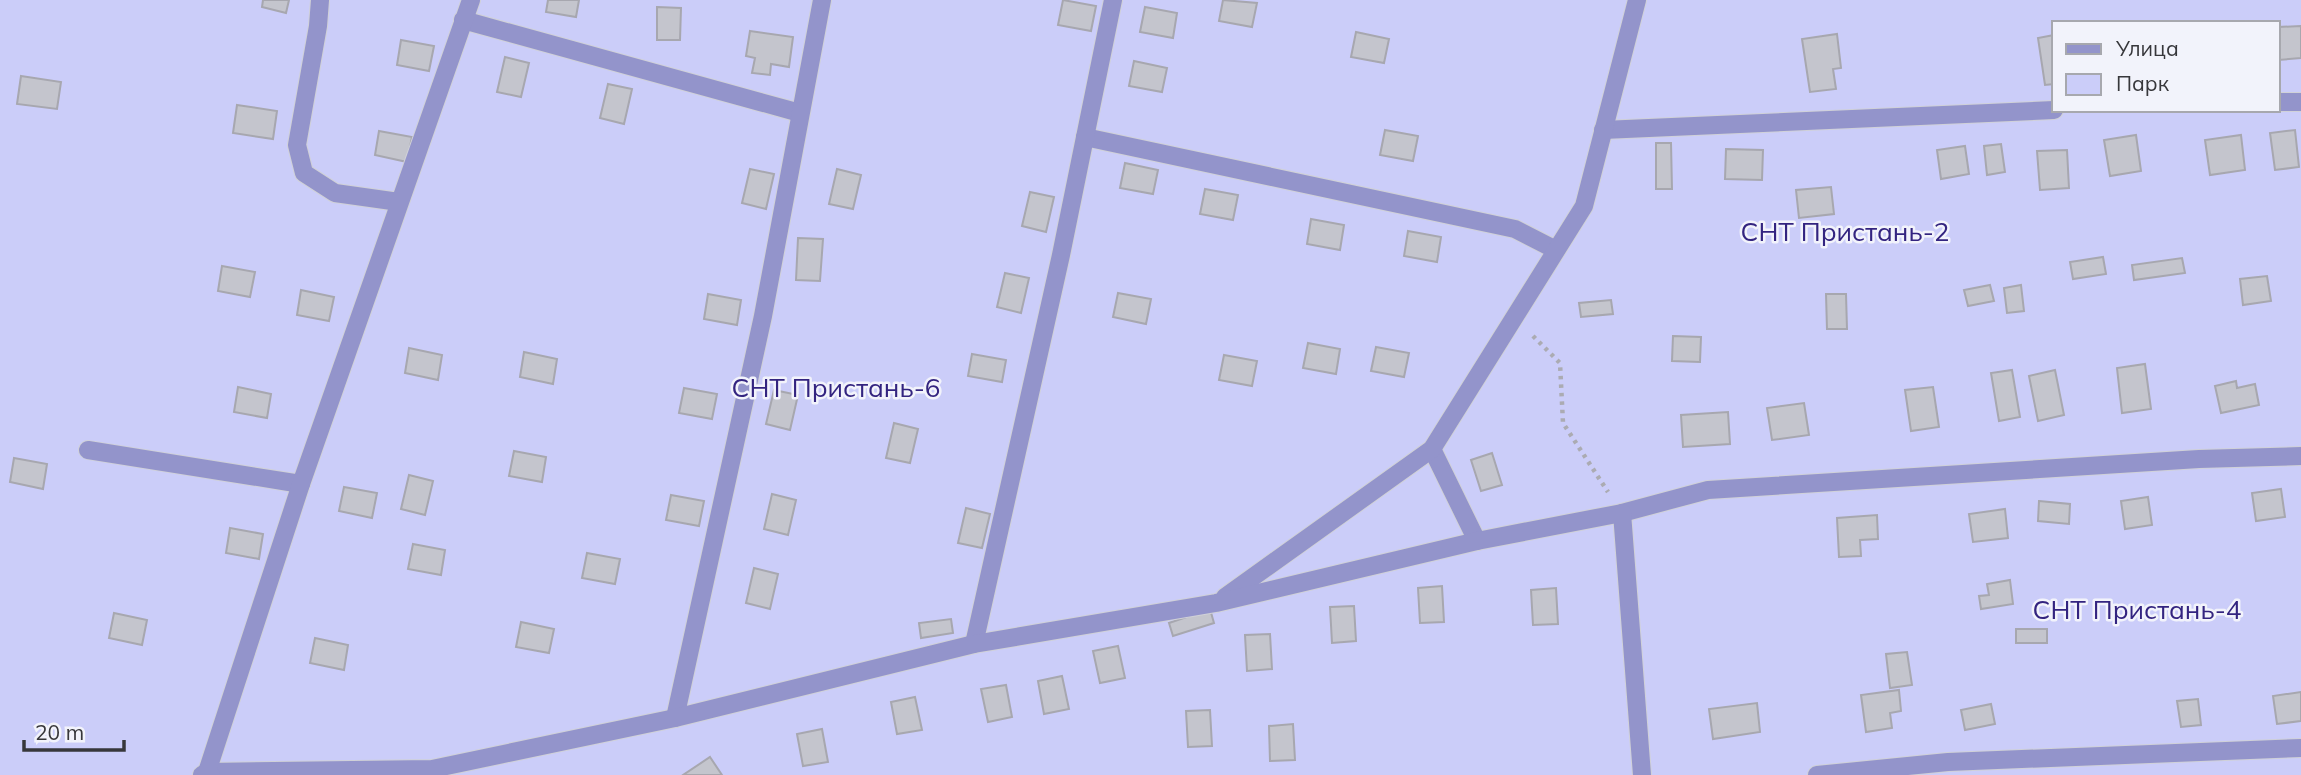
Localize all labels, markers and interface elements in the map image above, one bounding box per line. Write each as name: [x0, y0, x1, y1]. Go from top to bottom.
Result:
legend: [2052, 21, 2280, 112]
text: Улица: [2115, 35, 2179, 61]
text: Парк: [2116, 70, 2170, 96]
park label: СНТ Пристань-2: [1741, 215, 1949, 248]
park label: СНТ Пристань-6: [732, 371, 940, 404]
park label: СНТ Пристань-4: [2033, 593, 2241, 626]
scale bar: [24, 708, 124, 752]
text: 20 m: [35, 719, 84, 745]

